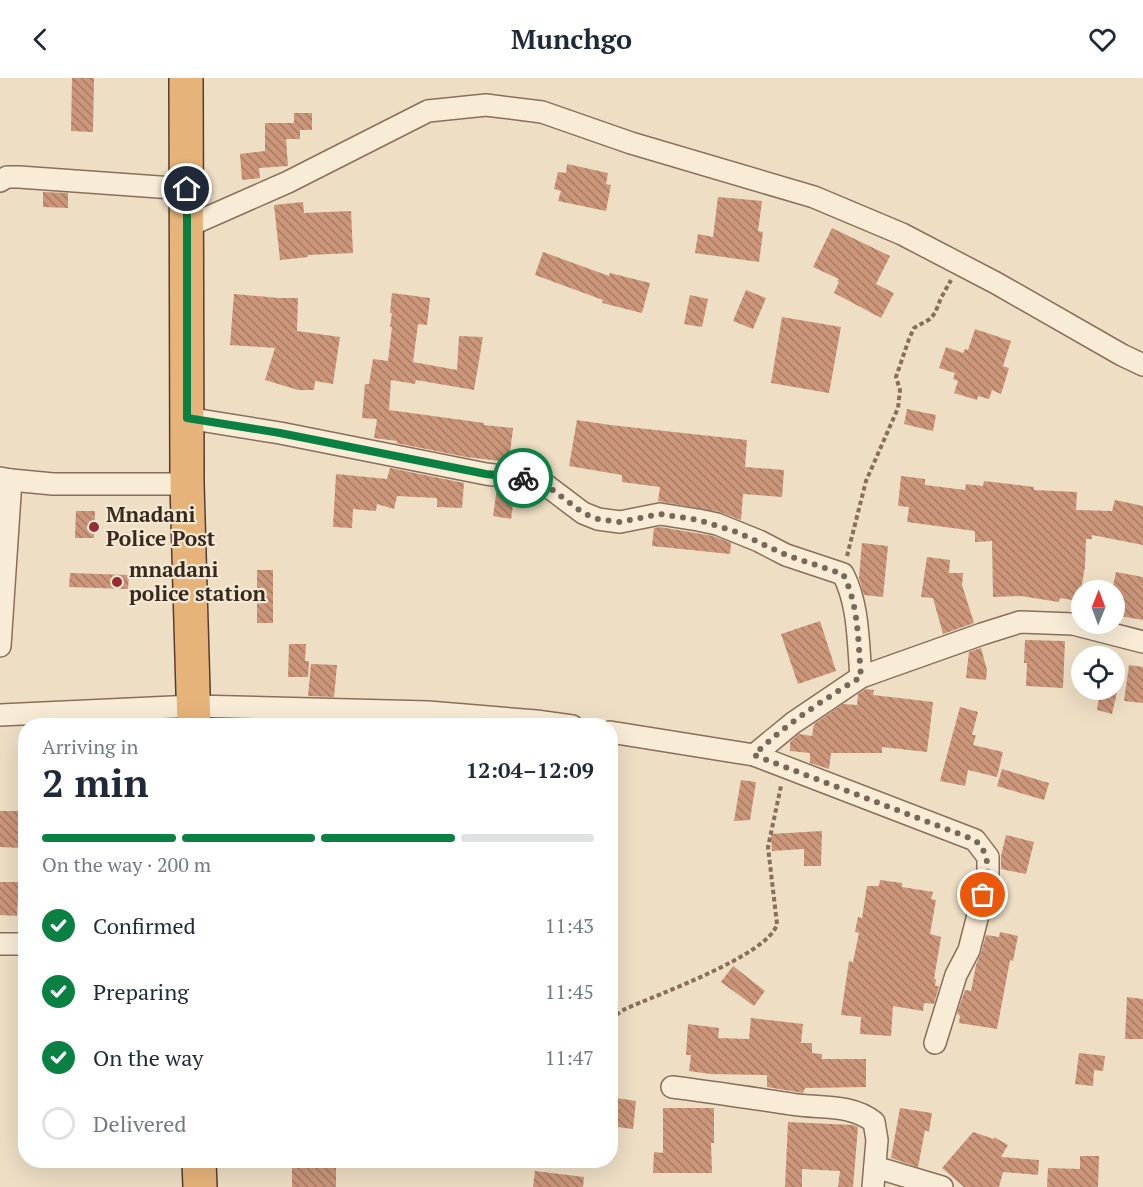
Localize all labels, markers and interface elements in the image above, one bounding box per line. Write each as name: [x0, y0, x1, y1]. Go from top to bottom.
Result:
text: Munchgo: [511, 21, 632, 57]
icon: back: [24, 23, 57, 56]
icon: heart: [1086, 23, 1119, 56]
pin: [161, 163, 212, 214]
icon: home: [170, 172, 203, 205]
courier: [493, 448, 553, 508]
icon: bike: [507, 462, 540, 495]
place label: Mnadani Police Post: [106, 500, 216, 552]
marker: Mnadani Police Post: [87, 520, 101, 534]
place label: mnadani police station: [129, 555, 266, 607]
marker: mnadani police station: [110, 575, 124, 589]
north arrow: [1071, 580, 1125, 634]
map controls: [1071, 580, 1125, 700]
button: locate: [1071, 646, 1125, 700]
text: Arriving in: [42, 733, 138, 760]
text: 12:04–12:09: [466, 755, 594, 784]
text: 2 min: [42, 756, 149, 808]
text: On the way · 200 m: [42, 851, 211, 878]
pin: [957, 869, 1008, 920]
icon: bag: [966, 878, 999, 911]
icon: check: [42, 909, 75, 942]
text: Confirmed: [93, 911, 196, 940]
text: 11:43: [545, 912, 594, 939]
icon: check: [42, 975, 75, 1008]
text: Preparing: [93, 977, 189, 1006]
text: 11:45: [545, 978, 594, 1005]
icon: check: [42, 1041, 75, 1074]
text: On the way: [93, 1043, 203, 1072]
text: 11:47: [545, 1044, 594, 1071]
text: Delivered: [93, 1109, 186, 1138]

